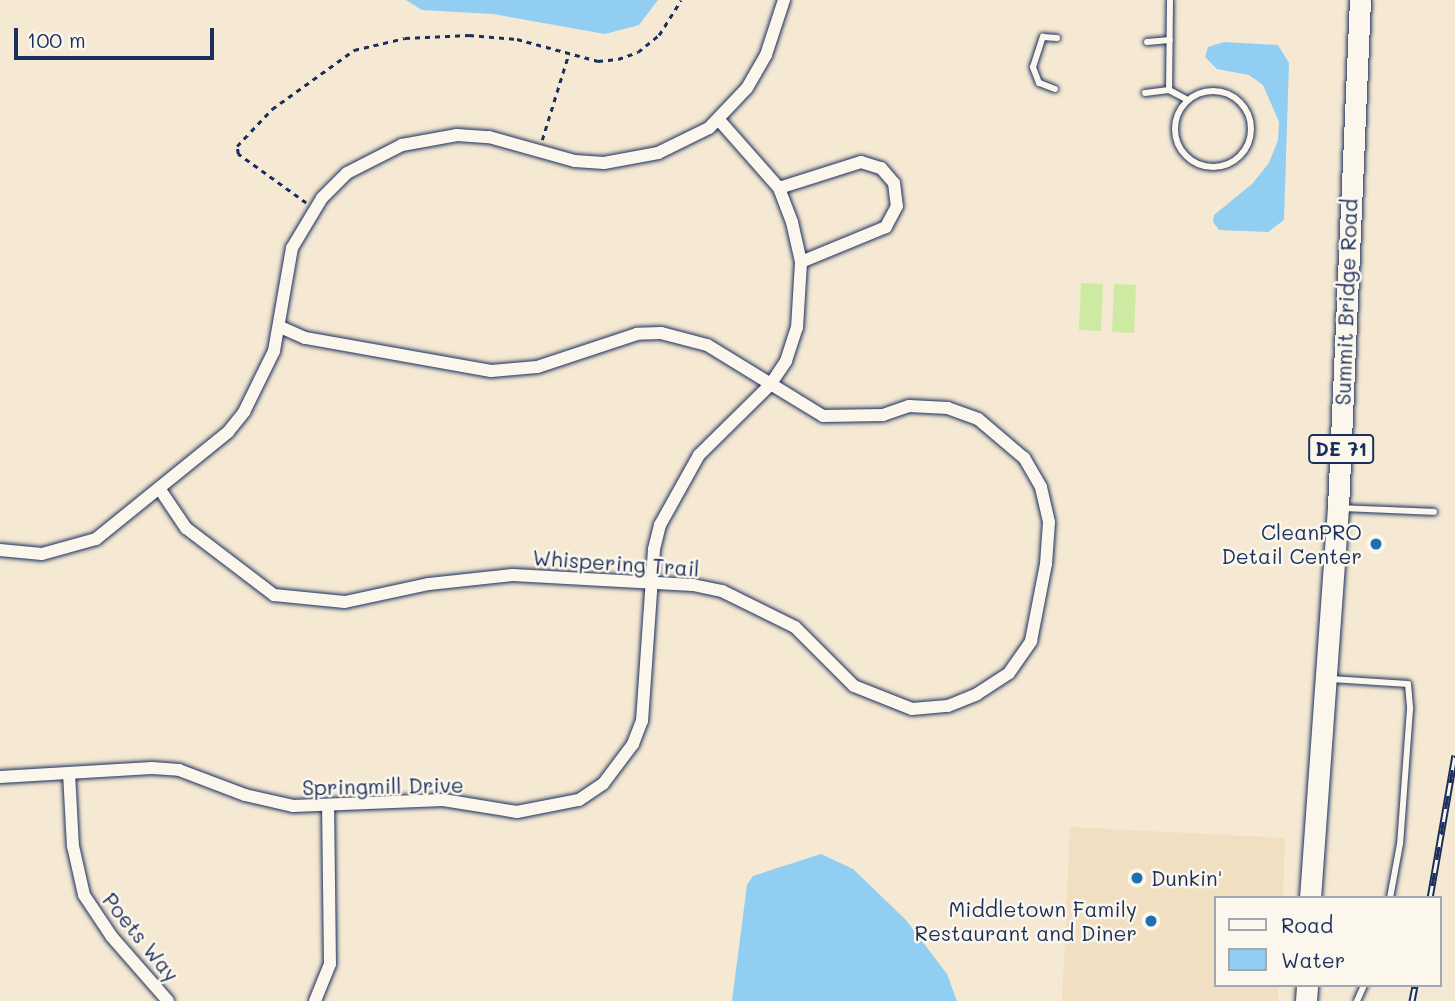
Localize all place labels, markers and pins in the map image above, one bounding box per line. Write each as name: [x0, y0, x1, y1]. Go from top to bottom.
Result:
place label: CleanPRO Detail Center: [1221, 519, 1362, 569]
marker: CleanPRO Detail Center: [1368, 536, 1384, 552]
place label: Dunkin': [1151, 865, 1222, 891]
marker: Dunkin': [1129, 870, 1145, 886]
place label: Middletown Family Restaurant and Diner: [915, 896, 1137, 946]
marker: Middletown Family Restaurant and Diner: [1143, 913, 1159, 929]

